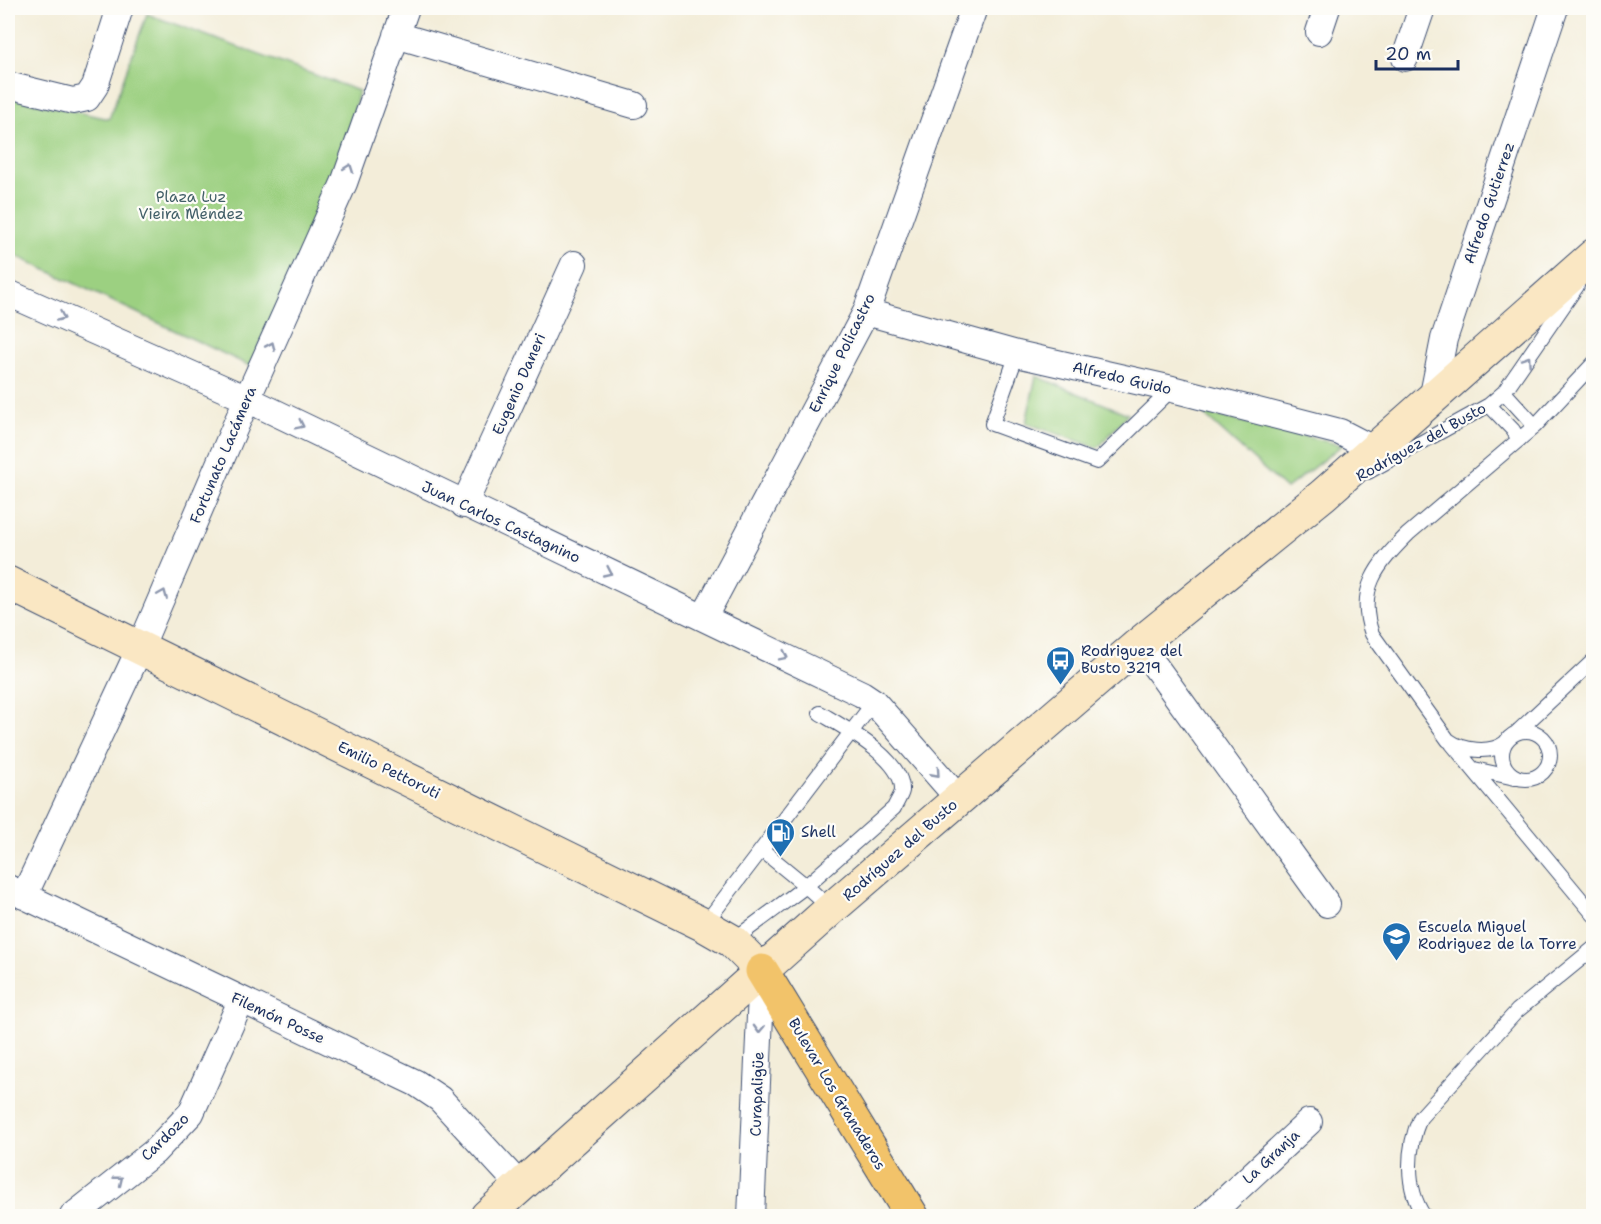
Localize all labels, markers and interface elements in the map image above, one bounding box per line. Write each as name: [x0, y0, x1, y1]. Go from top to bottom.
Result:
scale bar: [1376, 33, 1458, 71]
text: 20 m: [1385, 42, 1431, 66]
street label: Alfredo Gutierrez: [1459, 140, 1519, 266]
one-way arrow: [342, 163, 355, 174]
park label: Plaza Luz Vieira Méndez: [138, 187, 244, 224]
street label: Enrique Policastro: [804, 290, 880, 416]
one-way arrow: [55, 310, 66, 322]
street label: Eugenio Daneri: [488, 330, 550, 438]
one-way arrow: [264, 341, 276, 352]
one-way arrow: [1519, 356, 1531, 366]
street label: Alfredo Guido: [1071, 357, 1173, 399]
street label: Fortunato Lacámera: [185, 383, 261, 527]
street label: Rodríguez del Busto: [1352, 398, 1490, 486]
one-way arrow: [293, 418, 304, 429]
street label: Juan Carlos Castagnino: [418, 476, 584, 568]
one-way arrow: [602, 565, 613, 577]
one-way arrow: [156, 590, 168, 601]
place label: Rodriguez del Busto 3219: [1081, 641, 1183, 678]
bus stop icon: Rodriguez del Busto 3219: [1044, 644, 1076, 686]
one-way arrow: [778, 649, 789, 661]
street label: Emilio Pettoruti: [334, 736, 444, 804]
one-way arrow: [929, 766, 940, 777]
street label: Rodríguez del Busto: [838, 795, 962, 905]
fuel station icon: Shell: [764, 816, 796, 858]
place label: Shell: [801, 822, 836, 842]
place label: Escuela Miguel Rodriguez de la Torre: [1418, 917, 1577, 954]
school or university icon: Escuela Miguel Rodriguez de la Torre: [1381, 920, 1413, 962]
street label: Filemón Posse: [228, 988, 328, 1048]
street label: Bulevar Los Granaderos: [784, 1014, 890, 1174]
one-way arrow: [753, 1025, 766, 1034]
street label: Curapaligüe: [746, 1051, 768, 1137]
street label: Cardozo: [137, 1109, 193, 1165]
street label: La Granja: [1238, 1125, 1304, 1189]
one-way arrow: [112, 1176, 123, 1187]

